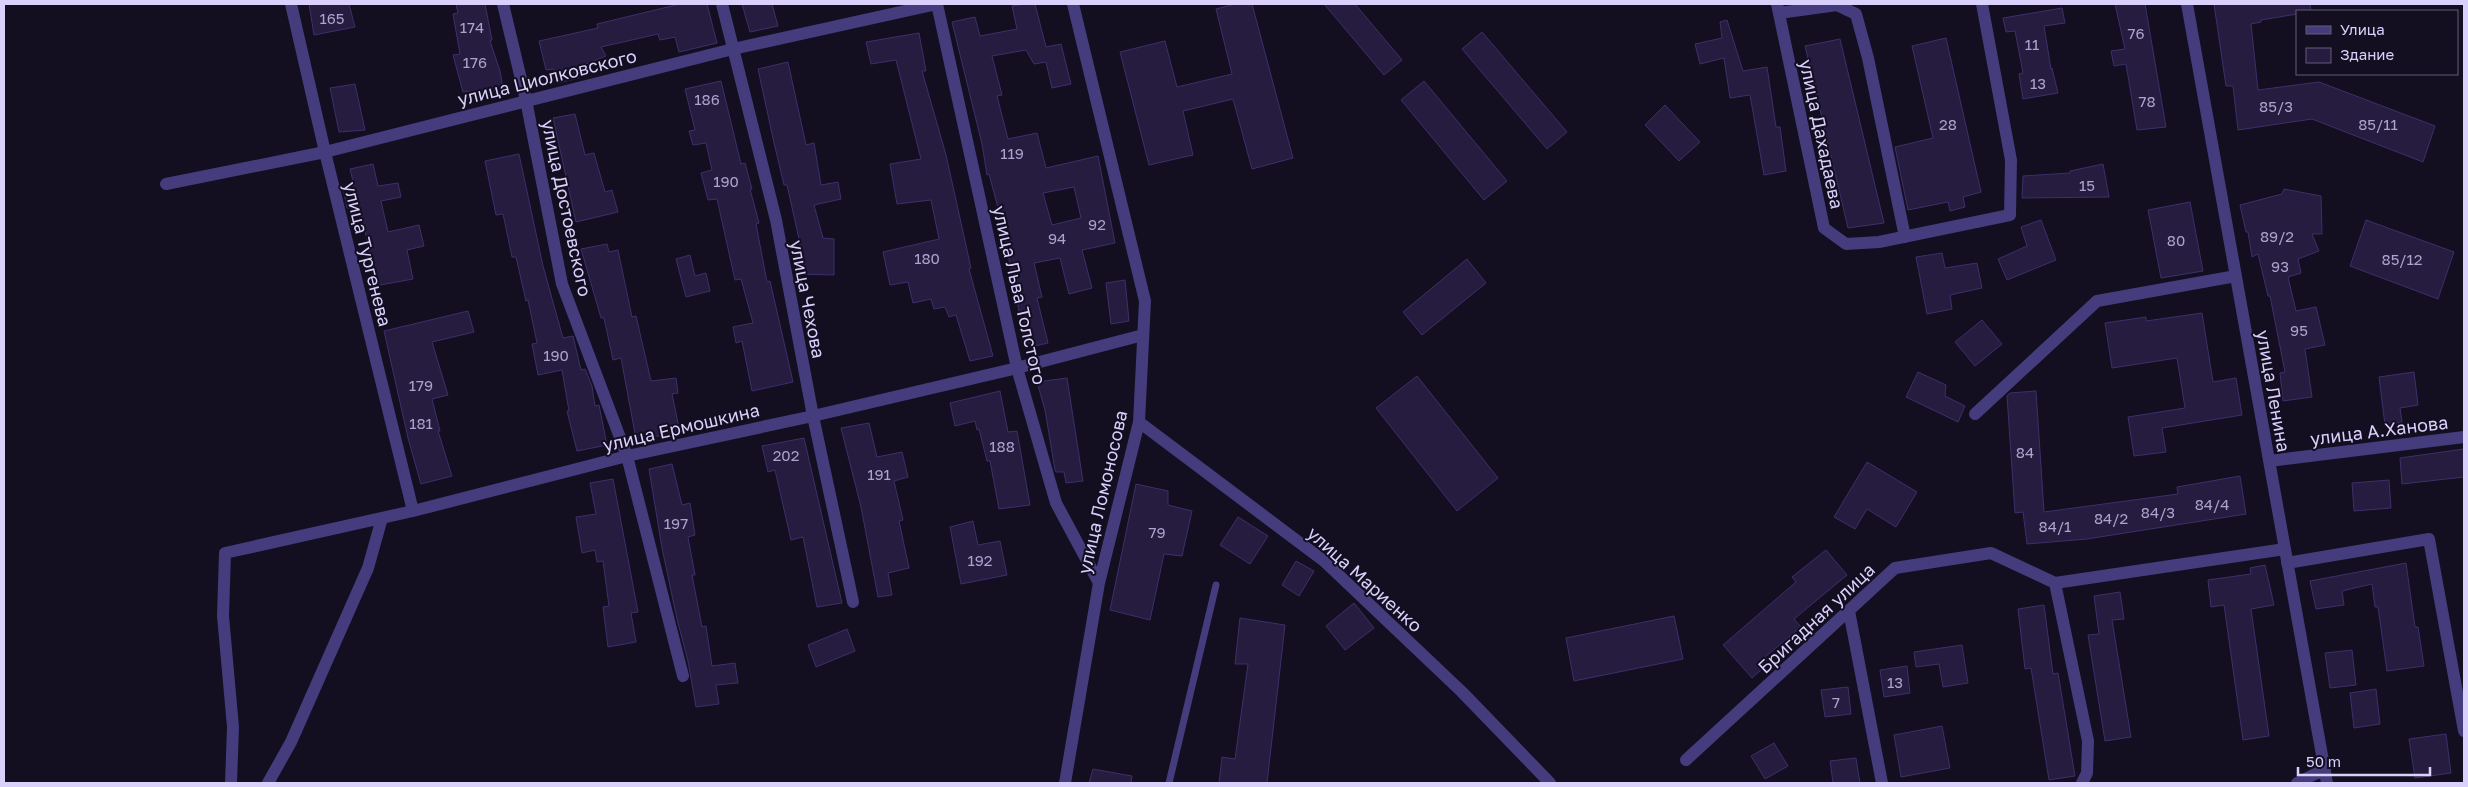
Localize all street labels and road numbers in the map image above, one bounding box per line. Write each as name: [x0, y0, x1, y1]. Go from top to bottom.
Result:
street label: улица Циолковского: [455, 44, 639, 110]
street label: улица Дахадаева: [1795, 57, 1849, 211]
street label: улица Достоевского: [537, 118, 597, 298]
street label: улица Тургенева: [339, 179, 397, 329]
street label: улица Льва Толстого: [989, 203, 1051, 387]
street label: улица Чехова: [786, 238, 830, 360]
street label: улица Ленина: [2252, 328, 2296, 454]
street label: улица Ермошкина: [601, 398, 761, 456]
street label: улица Ломоносова: [1072, 408, 1132, 576]
street label: улица А.Ханова: [2309, 411, 2449, 449]
street label: улица Мариенко: [1303, 522, 1427, 636]
street label: Бригадная улица: [1753, 558, 1879, 678]

